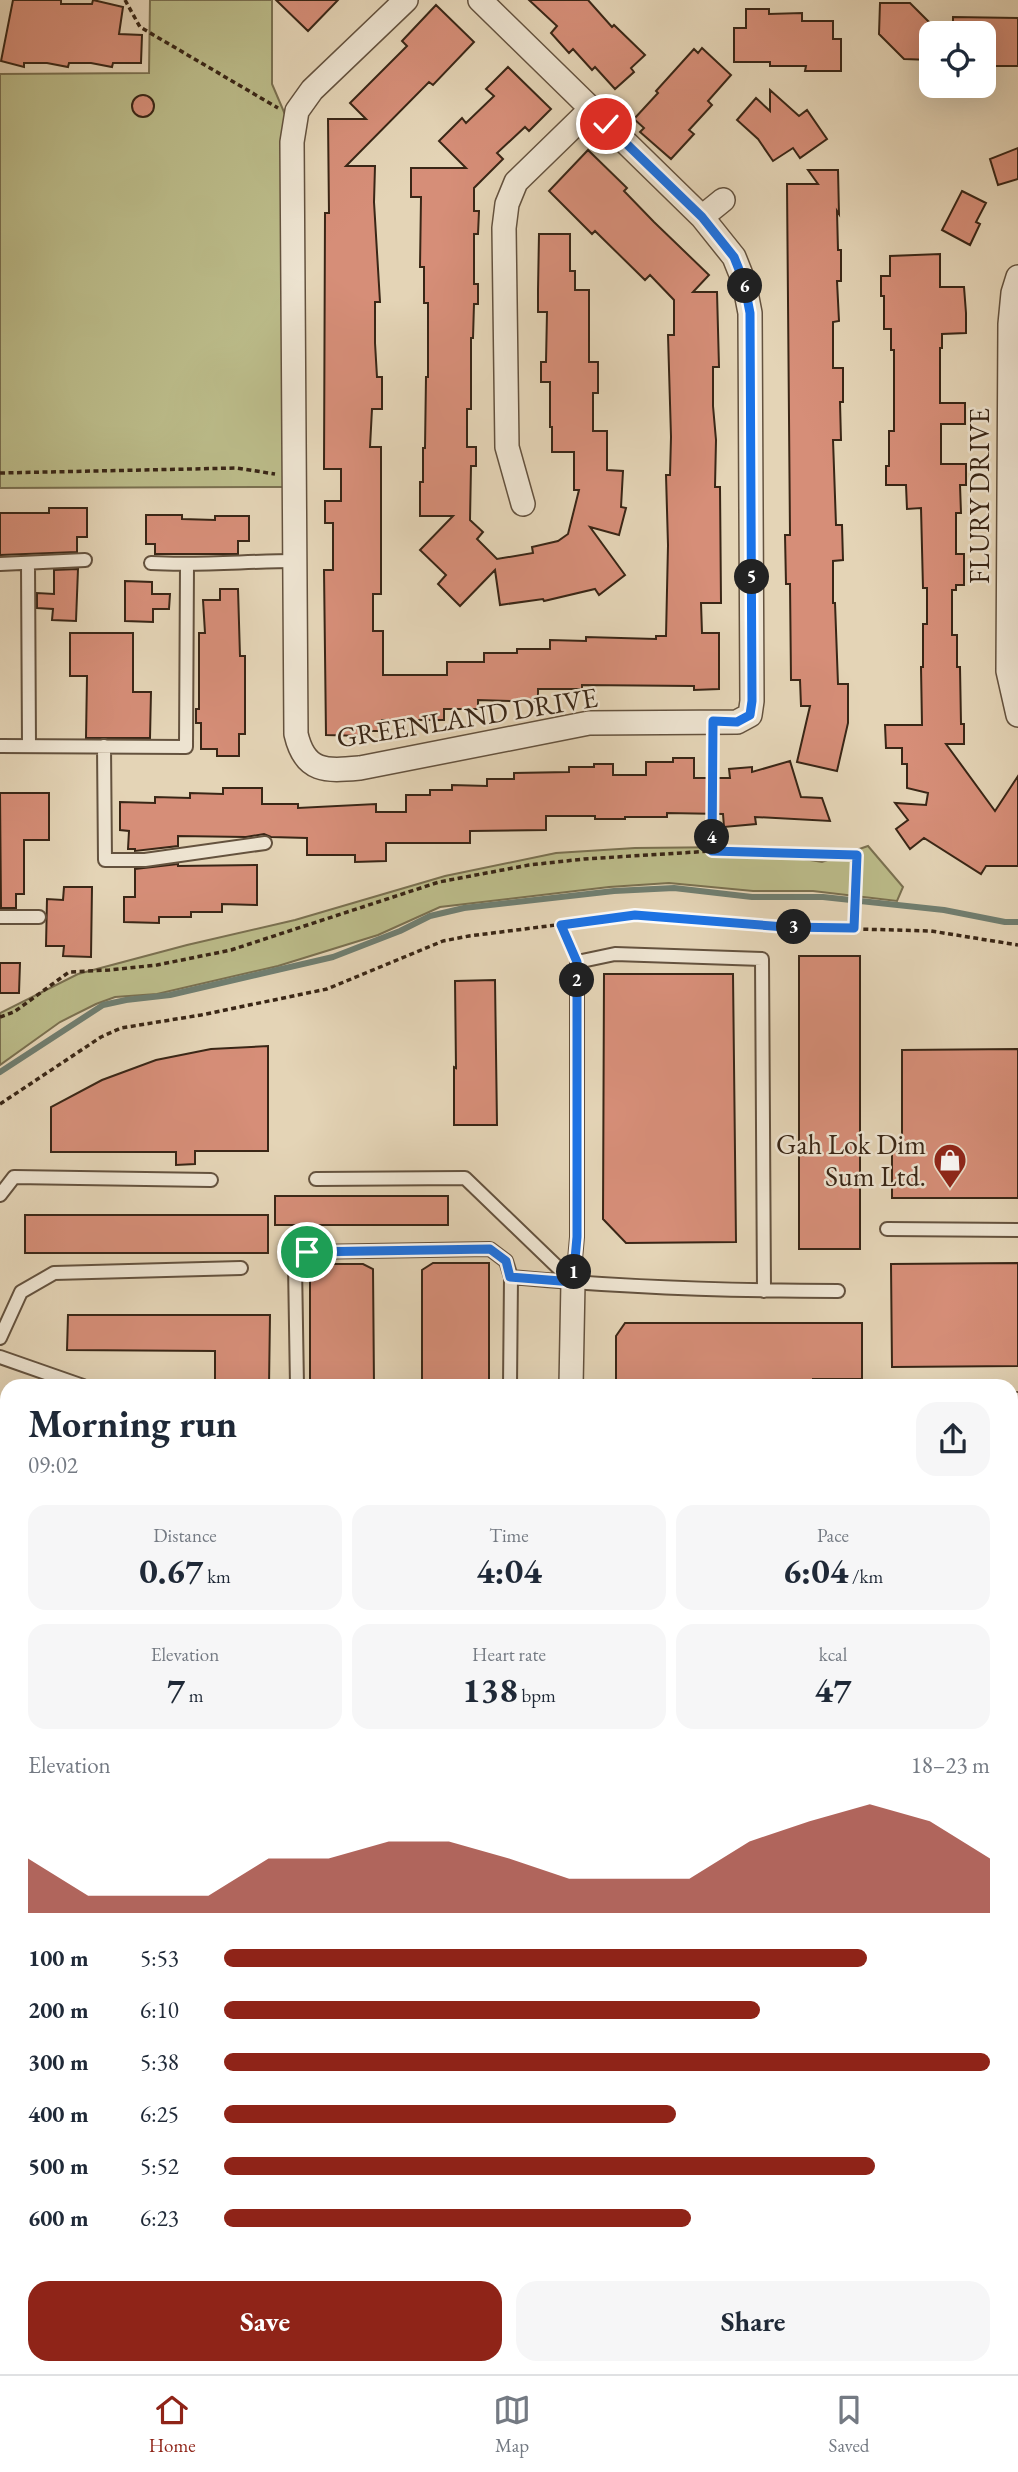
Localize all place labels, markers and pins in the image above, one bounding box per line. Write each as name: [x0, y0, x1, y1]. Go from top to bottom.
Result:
pin: [576, 94, 636, 154]
pin: 6: [728, 268, 762, 304]
pin: 5: [734, 560, 770, 594]
pin: 4: [694, 820, 730, 854]
pin: 3: [776, 909, 812, 944]
pin: 2: [560, 962, 594, 998]
place label: Gah Lok Dim Sum Ltd.: [776, 1126, 926, 1194]
shop icon: Gah Lok Dim Sum Ltd.: [931, 1141, 969, 1190]
pin: [277, 1222, 337, 1282]
pin: 1: [556, 1254, 592, 1290]

